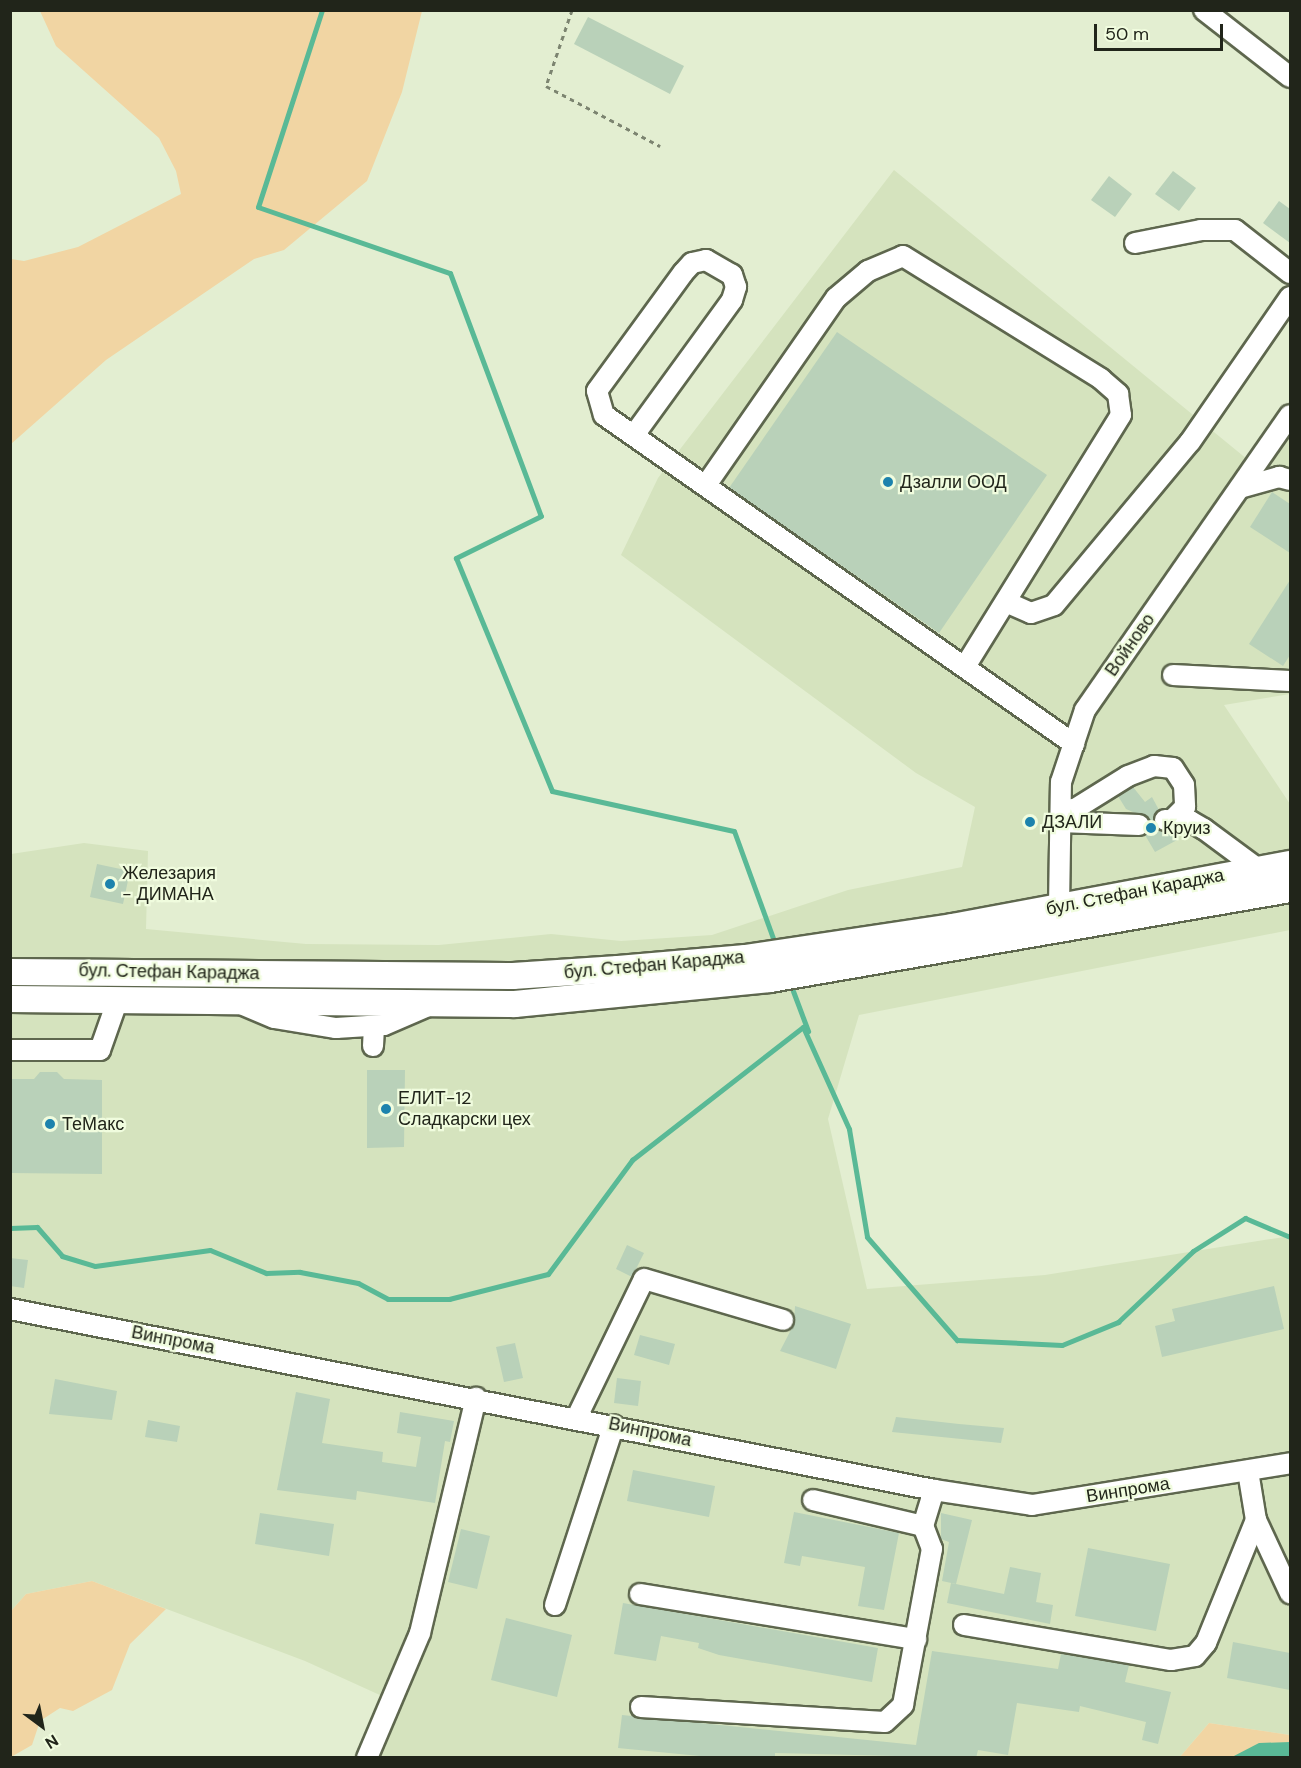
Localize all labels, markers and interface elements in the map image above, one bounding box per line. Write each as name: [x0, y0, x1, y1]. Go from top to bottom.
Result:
scale bar: [1097, 12, 1226, 50]
text: 50 m: [1105, 22, 1149, 46]
place label: Дзалли ООД: [900, 471, 1007, 493]
marker: Дзалли ООД: [881, 475, 895, 489]
street label: Войново: [1101, 610, 1159, 680]
place label: ДЗАЛИ: [1042, 811, 1102, 833]
marker: ДЗАЛИ: [1023, 815, 1037, 829]
place label: Круиз: [1163, 817, 1211, 839]
marker: Круиз: [1144, 821, 1158, 835]
place label: Железария - ДИМАНА: [122, 863, 216, 906]
street label: бул. Стефан Караджа: [1044, 864, 1226, 920]
marker: Железария - ДИМАНА: [103, 877, 117, 891]
street label: бул. Стефан Караджа: [563, 946, 745, 984]
street label: бул. Стефан Караджа: [78, 960, 260, 984]
place label: ЕЛИТ-12 Сладкарски цех: [398, 1088, 531, 1130]
marker: ЕЛИТ-12 Сладкарски цех: [379, 1102, 393, 1116]
place label: ТеМакс: [62, 1113, 124, 1135]
marker: ТеМакс: [43, 1117, 57, 1131]
street label: Винпрома: [130, 1321, 216, 1359]
street label: Винпрома: [607, 1413, 693, 1451]
street label: Винпрома: [1085, 1473, 1171, 1507]
north arrow: [12, 1696, 72, 1756]
text: N: [41, 1730, 62, 1754]

